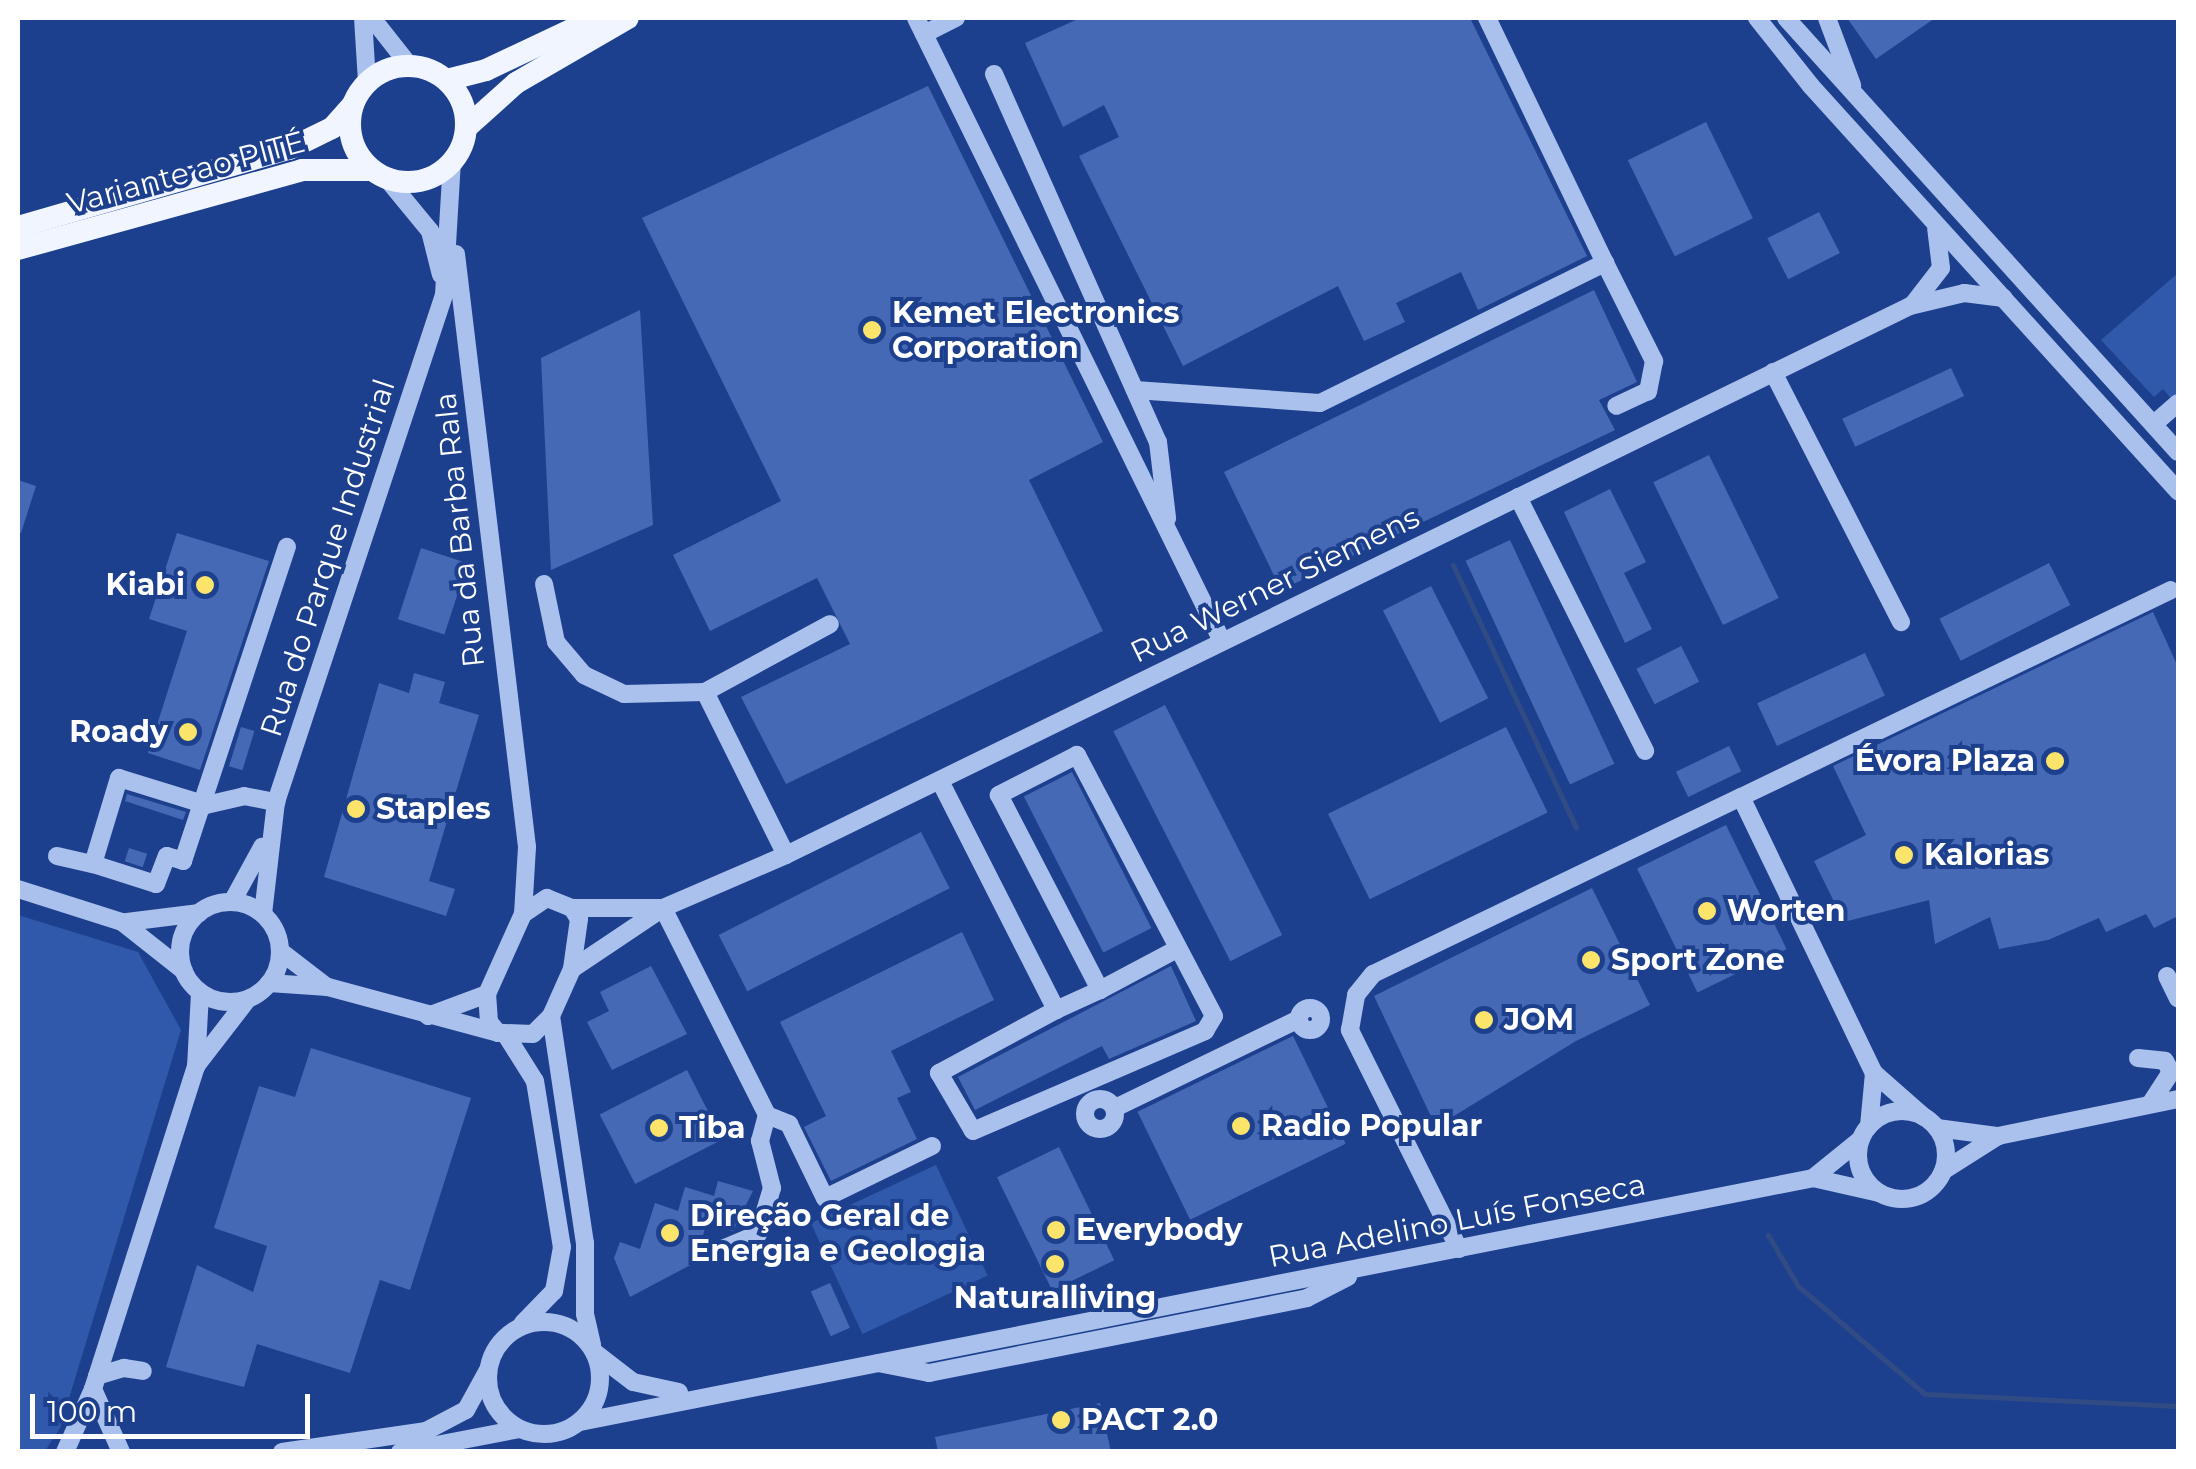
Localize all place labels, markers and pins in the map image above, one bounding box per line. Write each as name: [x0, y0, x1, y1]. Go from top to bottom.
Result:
place label: Kemet Electronics Corporation: [892, 295, 1179, 366]
marker: Kemet Electronics Corporation: [861, 319, 883, 341]
place label: Kiabi: [106, 567, 185, 603]
marker: Kiabi: [194, 574, 216, 596]
place label: Roady: [69, 714, 168, 750]
marker: Roady: [177, 721, 199, 743]
place label: Évora Plaza: [1855, 743, 2035, 779]
marker: Évora Plaza: [2044, 750, 2066, 772]
place label: Staples: [376, 791, 491, 827]
marker: Staples: [345, 798, 367, 820]
place label: Kalorias: [1924, 837, 2049, 873]
marker: Kalorias: [1893, 844, 1915, 866]
place label: Worten: [1727, 893, 1845, 929]
marker: Worten: [1696, 900, 1718, 922]
place label: Sport Zone: [1611, 942, 1785, 978]
marker: Sport Zone: [1580, 949, 1602, 971]
place label: JOM: [1504, 1002, 1574, 1038]
marker: JOM: [1473, 1009, 1495, 1031]
place label: Radio Popular: [1261, 1108, 1483, 1144]
place label: Tiba: [679, 1110, 746, 1146]
marker: Radio Popular: [1230, 1115, 1252, 1137]
marker: Tiba: [648, 1117, 670, 1139]
place label: Direção Geral de Energia e Geologia: [690, 1198, 986, 1268]
place label: Everybody: [1076, 1212, 1242, 1248]
marker: Everybody: [1045, 1219, 1067, 1241]
marker: Direção Geral de Energia e Geologia: [659, 1222, 681, 1244]
marker: Naturalliving: [1044, 1253, 1066, 1275]
place label: Naturalliving: [954, 1280, 1156, 1316]
place label: PACT 2.0: [1081, 1402, 1218, 1438]
marker: PACT 2.0: [1050, 1409, 1072, 1431]

